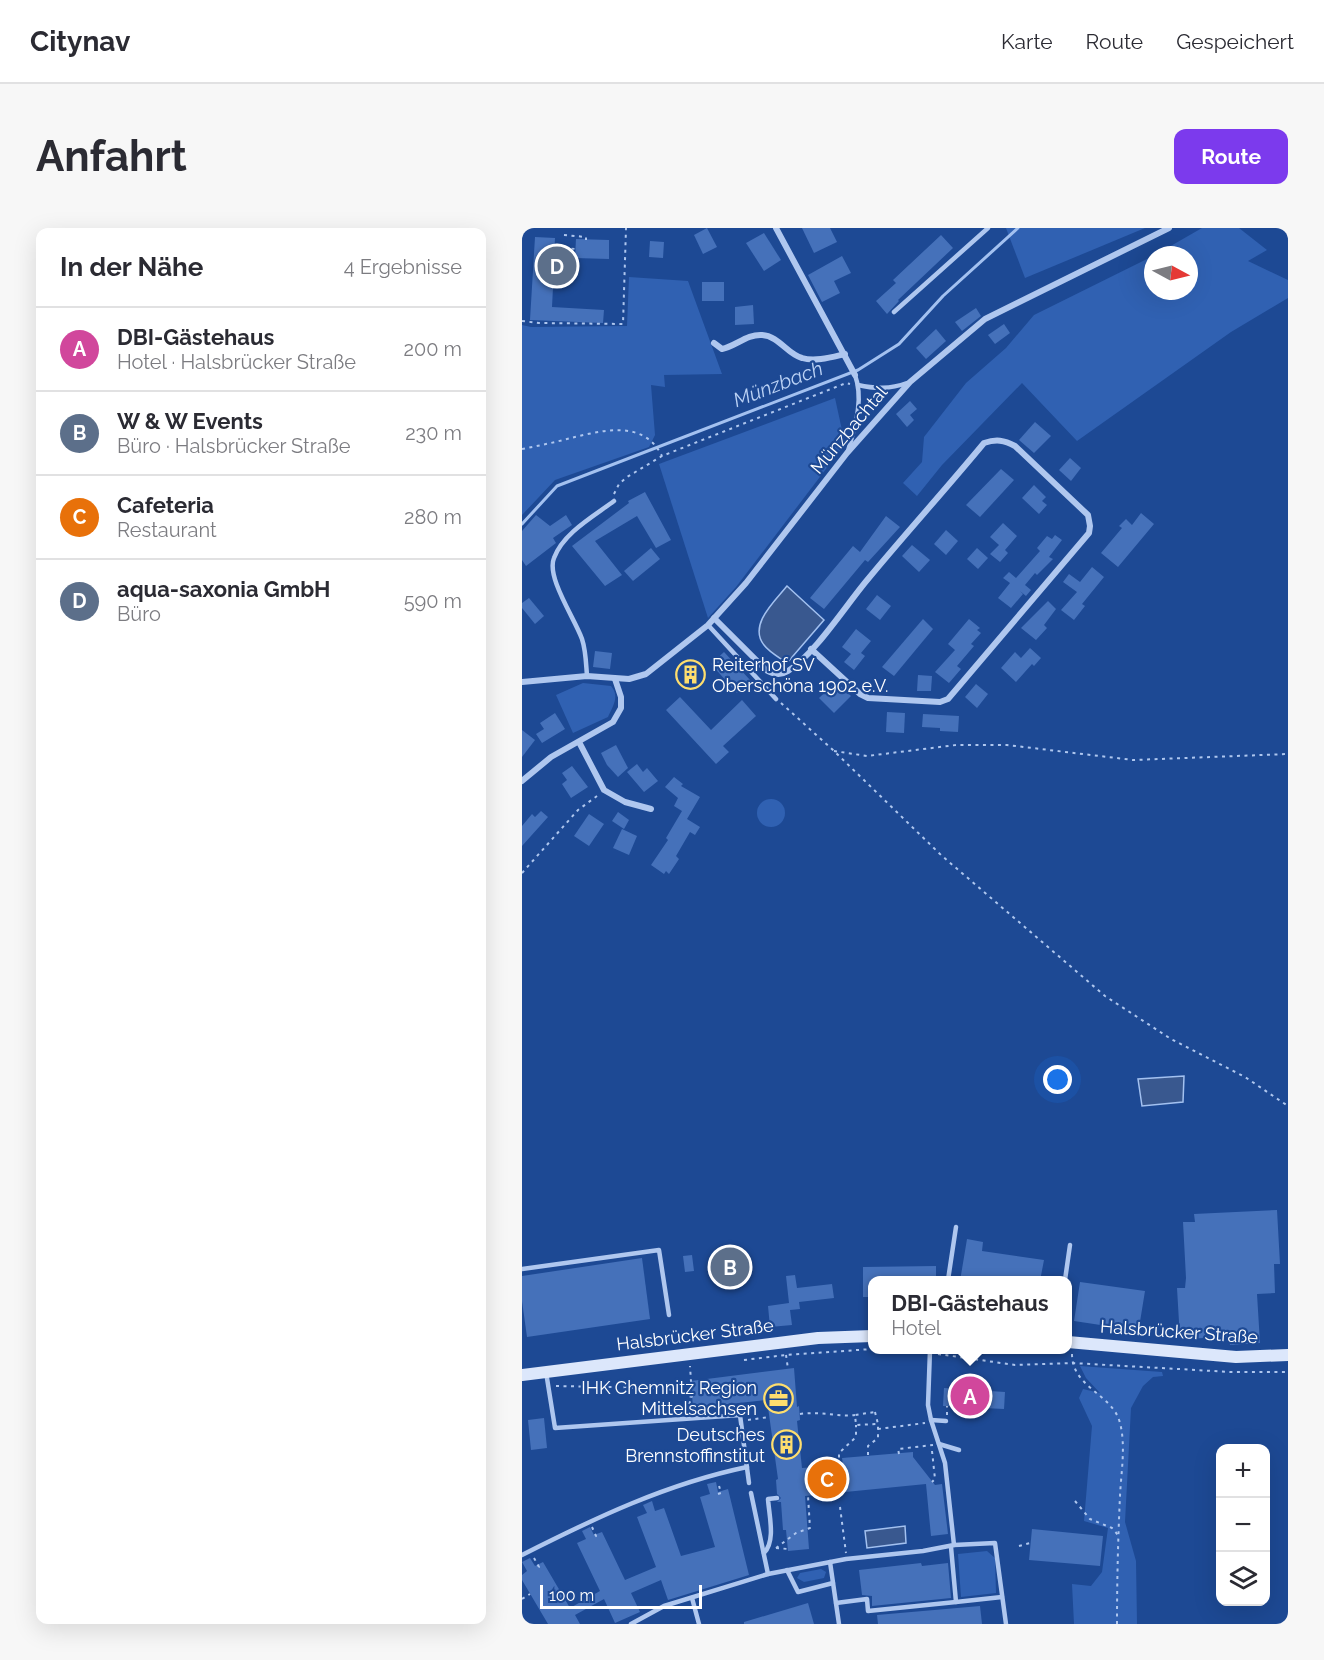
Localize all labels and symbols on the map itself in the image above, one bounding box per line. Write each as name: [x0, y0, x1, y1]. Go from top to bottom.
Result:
pin: D: [537, 243, 576, 288]
north arrow: [1144, 246, 1198, 300]
water label: Münzbach: [730, 356, 826, 412]
street label: Münzbachtal: [806, 382, 891, 478]
place label: Reiterhof SV Oberschöna 1902 e.V.: [712, 654, 888, 696]
building icon: Reiterhof SV Oberschöna 1902 e.V.: [675, 659, 707, 691]
your location: [1043, 1065, 1072, 1094]
pin: B: [710, 1244, 750, 1290]
street label: Halsbrücker Straße: [615, 1314, 775, 1355]
street label: Halsbrücker Straße: [1099, 1316, 1259, 1348]
pin: A: [950, 1374, 990, 1418]
place label: IHK Chemnitz Region Mittelsachsen: [581, 1377, 757, 1419]
office icon: IHK Chemnitz Region Mittelsachsen: [762, 1382, 794, 1414]
place label: Deutsches Brennstoffinstitut: [625, 1424, 765, 1466]
building icon: Deutsches Brennstoffinstitut: [770, 1429, 802, 1461]
pin: C: [808, 1456, 846, 1502]
scale bar: [540, 1582, 702, 1610]

